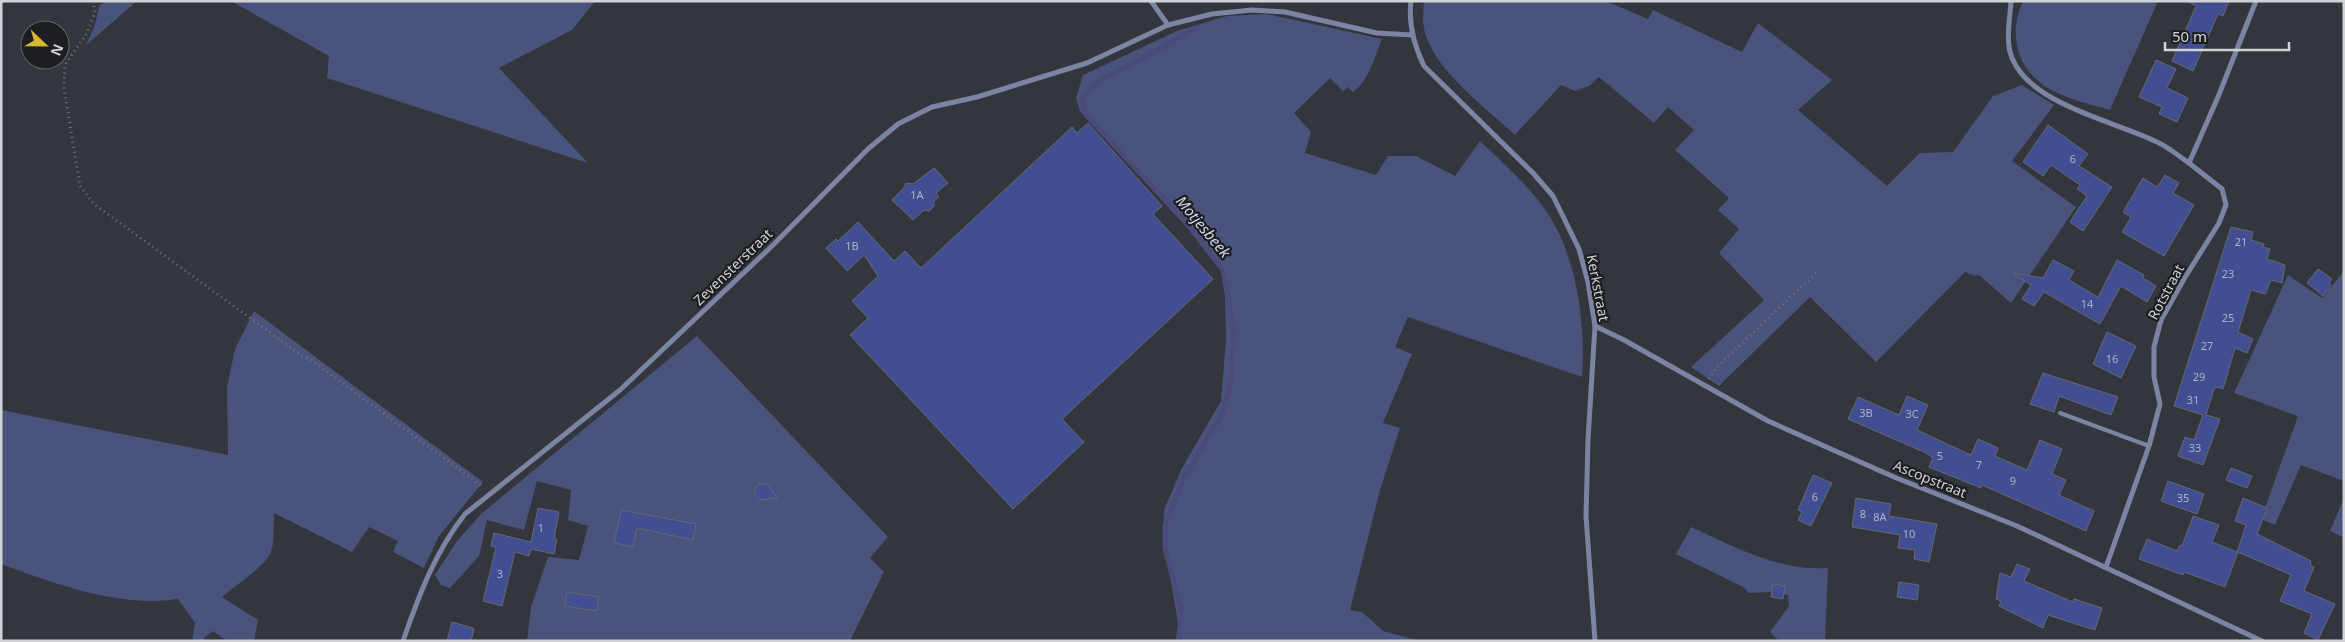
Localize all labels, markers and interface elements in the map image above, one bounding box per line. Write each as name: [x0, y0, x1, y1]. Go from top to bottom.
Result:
north arrow: [20, 20, 70, 70]
scale bar: [2165, 20, 2289, 52]
text: 50 m: [2172, 26, 2207, 46]
text: N: [47, 41, 68, 59]
house number: 6: [2070, 151, 2076, 166]
house number: 1A: [910, 187, 925, 202]
water label: Motjesbeek: [1172, 191, 1236, 262]
street label: Zevensterstraat: [689, 224, 776, 309]
house number: 21: [2235, 234, 2247, 249]
house number: 1B: [845, 238, 859, 253]
street label: Kerkstraat: [1583, 253, 1614, 323]
street label: Rotstraat: [2143, 261, 2188, 323]
house number: 23: [2222, 266, 2234, 281]
house number: 14: [2081, 296, 2094, 311]
house number: 25: [2222, 310, 2234, 325]
house number: 27: [2201, 338, 2213, 353]
house number: 16: [2106, 351, 2118, 366]
house number: 29: [2193, 369, 2205, 384]
house number: 31: [2187, 392, 2199, 407]
house number: 3B: [1859, 405, 1873, 420]
house number: 3C: [1905, 406, 1919, 421]
house number: 33: [2189, 440, 2201, 455]
house number: 5: [1937, 448, 1943, 463]
street label: Ascopstraat: [1891, 455, 1970, 502]
house number: 7: [1976, 457, 1982, 472]
house number: 9: [2010, 473, 2016, 488]
house number: 6: [1812, 489, 1818, 504]
house number: 35: [2177, 490, 2189, 505]
house number: 8: [1860, 506, 1866, 521]
house number: 8A: [1873, 509, 1888, 524]
house number: 1: [538, 520, 544, 535]
house number: 10: [1903, 526, 1915, 541]
house number: 3: [497, 566, 503, 581]

